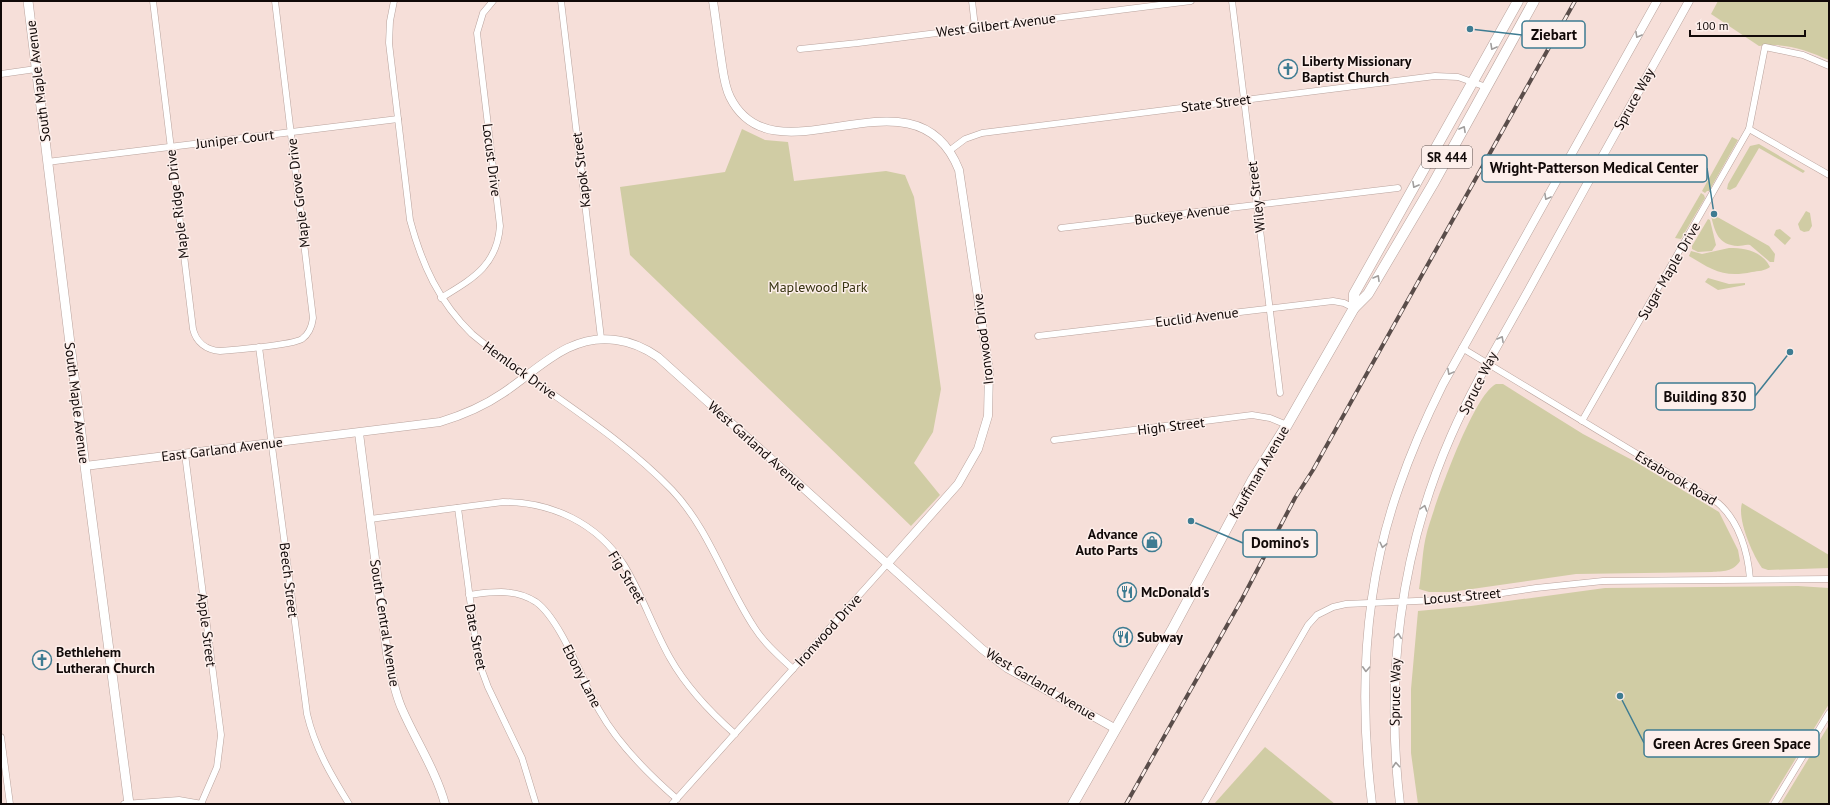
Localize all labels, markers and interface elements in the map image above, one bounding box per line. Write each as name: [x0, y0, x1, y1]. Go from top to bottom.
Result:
street label: West Gilbert Avenue: [935, 9, 1057, 41]
scale bar: [1690, 12, 1805, 38]
text: 100 m: [1696, 18, 1729, 33]
street label: South Maple Avenue: [22, 19, 54, 143]
callout: Ziebart: [1522, 21, 1585, 48]
text: Ziebart: [1531, 25, 1578, 44]
one-way arrow: [1635, 31, 1643, 38]
one-way arrow: [1490, 43, 1497, 50]
place label: Liberty Missionary Baptist Church: [1302, 52, 1412, 86]
church icon: Liberty Missionary Baptist Church: [1277, 58, 1299, 80]
street label: Spruce Way: [1610, 64, 1659, 133]
street label: State Street: [1180, 90, 1252, 116]
street label: Locust Drive: [479, 122, 505, 198]
street label: Juniper Court: [194, 125, 275, 153]
one-way arrow: [1458, 125, 1466, 133]
street label: Kapok Street: [567, 131, 595, 209]
street label: Maple Grove Drive: [282, 137, 314, 249]
road number: SR 444: [1422, 146, 1472, 168]
street label: Maple Ridge Drive: [161, 148, 193, 260]
callout: Wright-Patterson Medical Center: [1482, 155, 1707, 182]
text: Wright-Patterson Medical Center: [1490, 158, 1699, 177]
street label: Wiley Street: [1243, 160, 1269, 234]
one-way arrow: [1413, 181, 1420, 188]
one-way arrow: [1544, 193, 1552, 200]
street label: Buckeye Avenue: [1133, 199, 1231, 229]
street label: Sugar Maple Drive: [1634, 219, 1704, 323]
one-way arrow: [1373, 275, 1380, 282]
park label: Maplewood Park: [769, 278, 868, 296]
street label: Ironwood Drive: [968, 292, 998, 386]
street label: Euclid Avenue: [1154, 303, 1240, 331]
one-way arrow: [1496, 336, 1504, 344]
street label: Hemlock Drive: [479, 337, 561, 403]
street label: South Maple Avenue: [61, 341, 93, 465]
street label: Spruce Way: [1454, 348, 1502, 418]
one-way arrow: [1447, 368, 1454, 375]
callout: Building 830: [1656, 383, 1755, 410]
text: Building 830: [1663, 387, 1747, 406]
street label: West Garland Avenue: [704, 397, 810, 495]
street label: High Street: [1136, 413, 1206, 439]
street label: Kauffman Avenue: [1225, 422, 1293, 522]
street label: East Garland Avenue: [160, 433, 284, 465]
street label: Estabrook Road: [1632, 447, 1720, 509]
one-way arrow: [1419, 505, 1428, 512]
place label: Advance Auto Parts: [1075, 525, 1138, 559]
callout: Domino's: [1243, 530, 1317, 557]
shop icon: Advance Auto Parts: [1141, 531, 1163, 553]
text: Domino's: [1251, 533, 1309, 552]
street label: Beech Street: [275, 541, 303, 619]
one-way arrow: [1379, 541, 1388, 548]
street label: Fig Street: [604, 548, 650, 607]
street label: South Central Avenue: [366, 558, 404, 688]
restaurant icon: McDonald's: [1116, 581, 1138, 603]
place label: McDonald's: [1141, 583, 1210, 601]
street label: Locust Street: [1422, 584, 1502, 608]
street label: Ironwood Drive: [791, 590, 865, 670]
street label: Apple Street: [194, 592, 220, 668]
street label: Date Street: [461, 602, 491, 672]
restaurant icon: Subway: [1112, 626, 1134, 648]
place label: Subway: [1137, 628, 1183, 646]
one-way arrow: [1393, 632, 1402, 639]
street label: Ebony Lane: [558, 641, 606, 711]
place label: Bethlehem Lutheran Church: [56, 643, 155, 677]
street label: West Garland Avenue: [982, 644, 1100, 724]
church icon: Bethlehem Lutheran Church: [31, 649, 53, 671]
street label: Spruce Way: [1385, 657, 1405, 726]
one-way arrow: [1361, 666, 1370, 672]
callout: Green Acres Green Space: [1644, 730, 1819, 757]
text: Green Acres Green Space: [1653, 734, 1811, 753]
one-way arrow: [1391, 762, 1400, 768]

